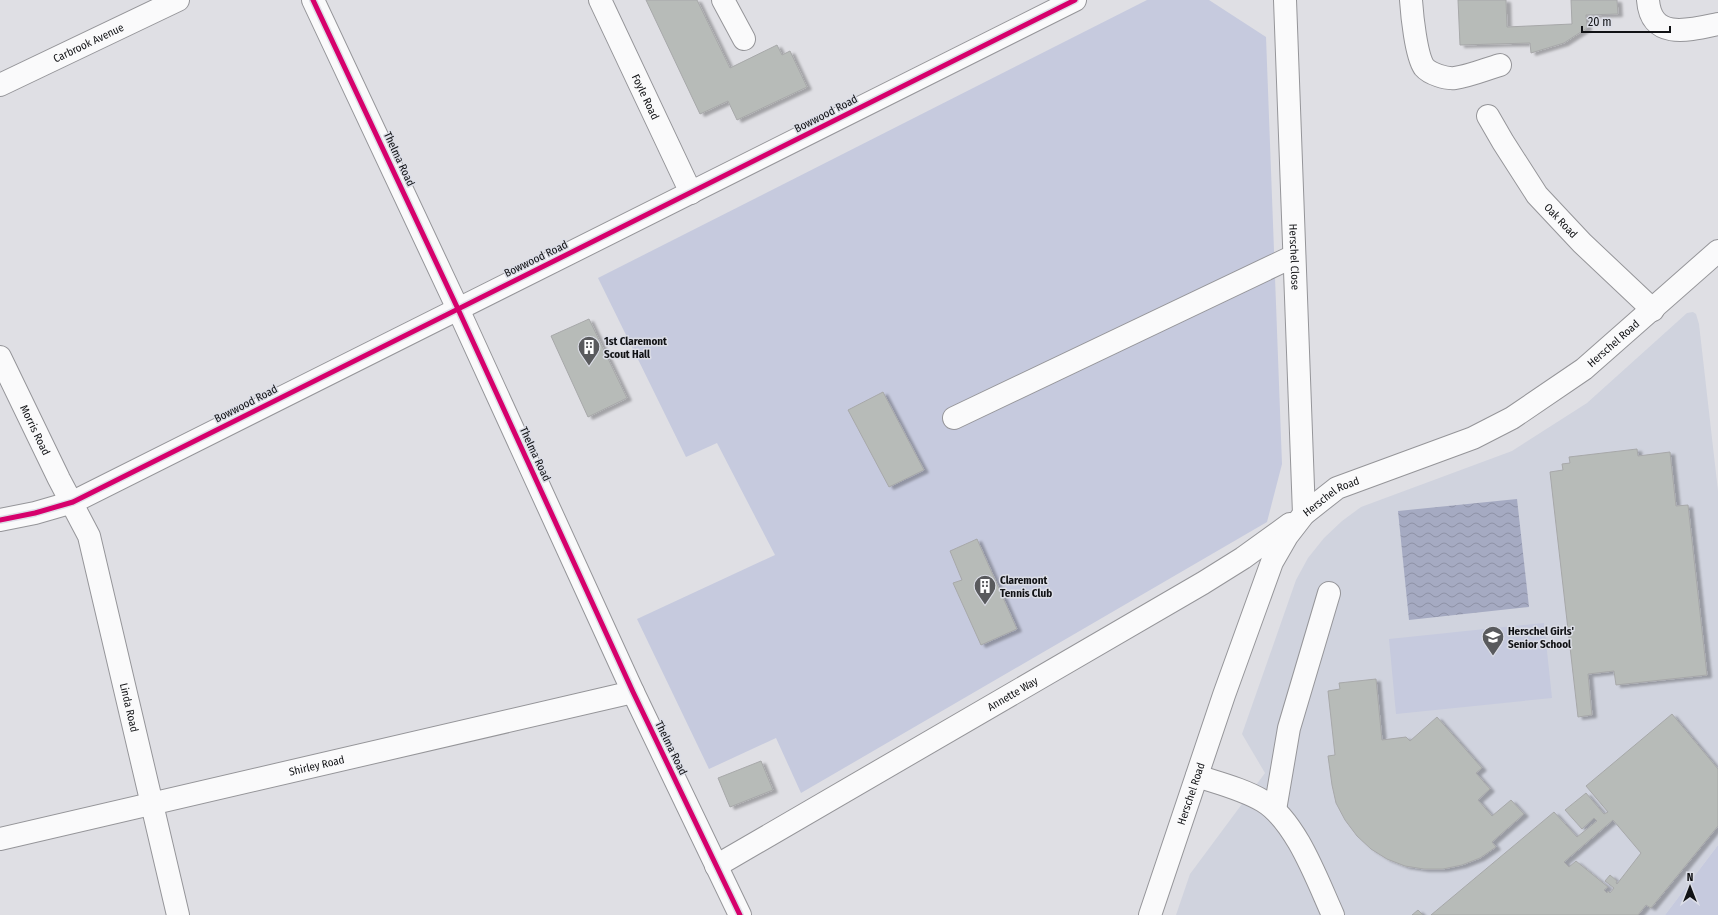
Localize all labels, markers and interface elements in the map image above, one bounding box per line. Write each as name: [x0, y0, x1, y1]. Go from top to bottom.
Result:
scale bar: [1582, 8, 1670, 34]
text: 20 m: [1588, 15, 1612, 29]
street label: Carbrook Avenue: [51, 20, 126, 65]
street label: Foyle Road: [629, 72, 662, 122]
street label: Bowwood Road: [792, 93, 860, 135]
street label: Thelma Road: [381, 130, 417, 188]
street label: Oak Road: [1542, 200, 1580, 241]
street label: Herschel Close: [1287, 223, 1302, 290]
street label: Bowwood Road: [502, 238, 570, 280]
street label: Herschel Road: [1585, 317, 1642, 370]
building icon: 1st Claremont Scout Hall: [576, 334, 602, 367]
place label: 1st Claremont Scout Hall: [604, 335, 667, 361]
street label: Bowwood Road: [212, 383, 280, 425]
street label: Morris Road: [18, 403, 53, 457]
street label: Thelma Road: [517, 425, 553, 483]
street label: Herschel Road: [1300, 474, 1361, 519]
building icon: Claremont Tennis Club: [972, 573, 998, 606]
place label: Claremont Tennis Club: [1000, 574, 1052, 600]
school or university icon: Herschel Girls' Senior School: [1480, 624, 1506, 657]
place label: Herschel Girls' Senior School: [1508, 625, 1574, 651]
street label: Annette Way: [985, 674, 1040, 713]
street label: Linda Road: [117, 681, 141, 733]
street label: Thelma Road: [652, 719, 690, 777]
street label: Shirley Road: [288, 753, 346, 778]
street label: Herschel Road: [1174, 761, 1207, 826]
north arrow: [1670, 867, 1710, 907]
text: N: [1687, 871, 1693, 884]

